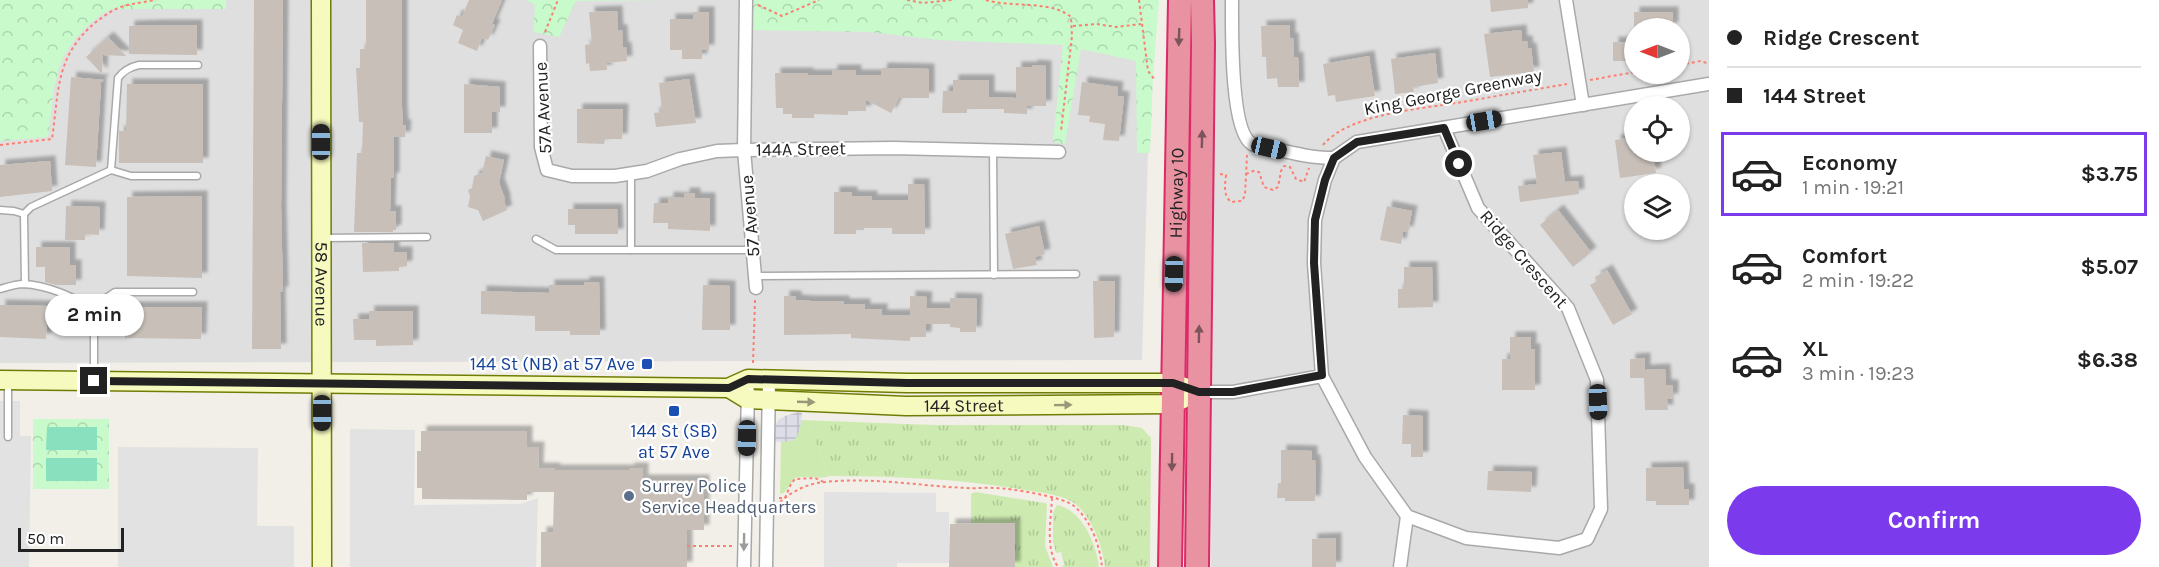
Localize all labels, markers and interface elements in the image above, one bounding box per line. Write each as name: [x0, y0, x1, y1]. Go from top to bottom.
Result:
north arrow: [1624, 18, 1690, 84]
map controls: [1624, 18, 1690, 240]
text: Ridge Crescent: [1763, 25, 1919, 51]
one-way arrow: [1174, 28, 1184, 47]
street label: 57A Avenue: [530, 61, 556, 155]
street label: King George Greenway: [1362, 64, 1545, 120]
text: 144 Street: [1763, 83, 1866, 109]
button: locate: [1624, 96, 1690, 162]
car: [1465, 109, 1503, 133]
car: [312, 124, 330, 160]
one-way arrow: [1197, 129, 1207, 148]
car: [1249, 135, 1289, 161]
street label: 144A Street: [756, 137, 846, 161]
street label: Highway 10: [1165, 147, 1188, 239]
icon: car: [1730, 147, 1784, 201]
route start: [1445, 150, 1472, 177]
text: Economy: [1802, 150, 1897, 176]
text: $3.75: [2081, 161, 2138, 187]
street label: 57 Avenue: [735, 174, 765, 258]
button: layers: [1624, 174, 1690, 240]
text: 1 min · 19:21: [1802, 176, 1904, 199]
street label: Ridge Crescent: [1475, 205, 1573, 313]
icon: car: [1730, 240, 1784, 294]
street label: 58 Avenue: [310, 242, 333, 326]
text: Comfort: [1802, 243, 1887, 269]
text: $5.07: [2080, 254, 2138, 280]
car: [1165, 256, 1183, 292]
text: 2 min · 19:22: [1802, 269, 1914, 292]
callout: 2 min: [44, 294, 144, 336]
text: 2 min: [67, 303, 122, 326]
one-way arrow: [1195, 324, 1204, 343]
icon: car: [1730, 333, 1784, 387]
text: XL: [1802, 336, 1828, 362]
text: $6.38: [2077, 347, 2138, 373]
place label: 144 St (NB) at 57 Ave: [470, 353, 635, 375]
marker: 144 St (NB) at 57 Ave: [640, 357, 654, 371]
text: 3 min · 19:23: [1802, 362, 1915, 385]
route end: [80, 367, 107, 394]
car: [1588, 384, 1608, 420]
street label: 144 Street: [924, 394, 1004, 417]
car: [313, 395, 331, 431]
one-way arrow: [796, 397, 815, 406]
one-way arrow: [1053, 400, 1072, 410]
marker: 144 St (SB) at 57 Ave: [667, 404, 681, 418]
place label: 144 St (SB) at 57 Ave: [630, 420, 718, 463]
car: [738, 420, 756, 456]
one-way arrow: [1167, 453, 1176, 472]
place label: Surrey Police Service Headquarters: [641, 475, 817, 518]
button: Confirm: [1727, 486, 2141, 555]
marker: Surrey Police Service Headquarters: [622, 489, 636, 503]
scale bar: [18, 525, 124, 552]
text: 50 m: [27, 529, 64, 548]
one-way arrow: [740, 532, 749, 551]

